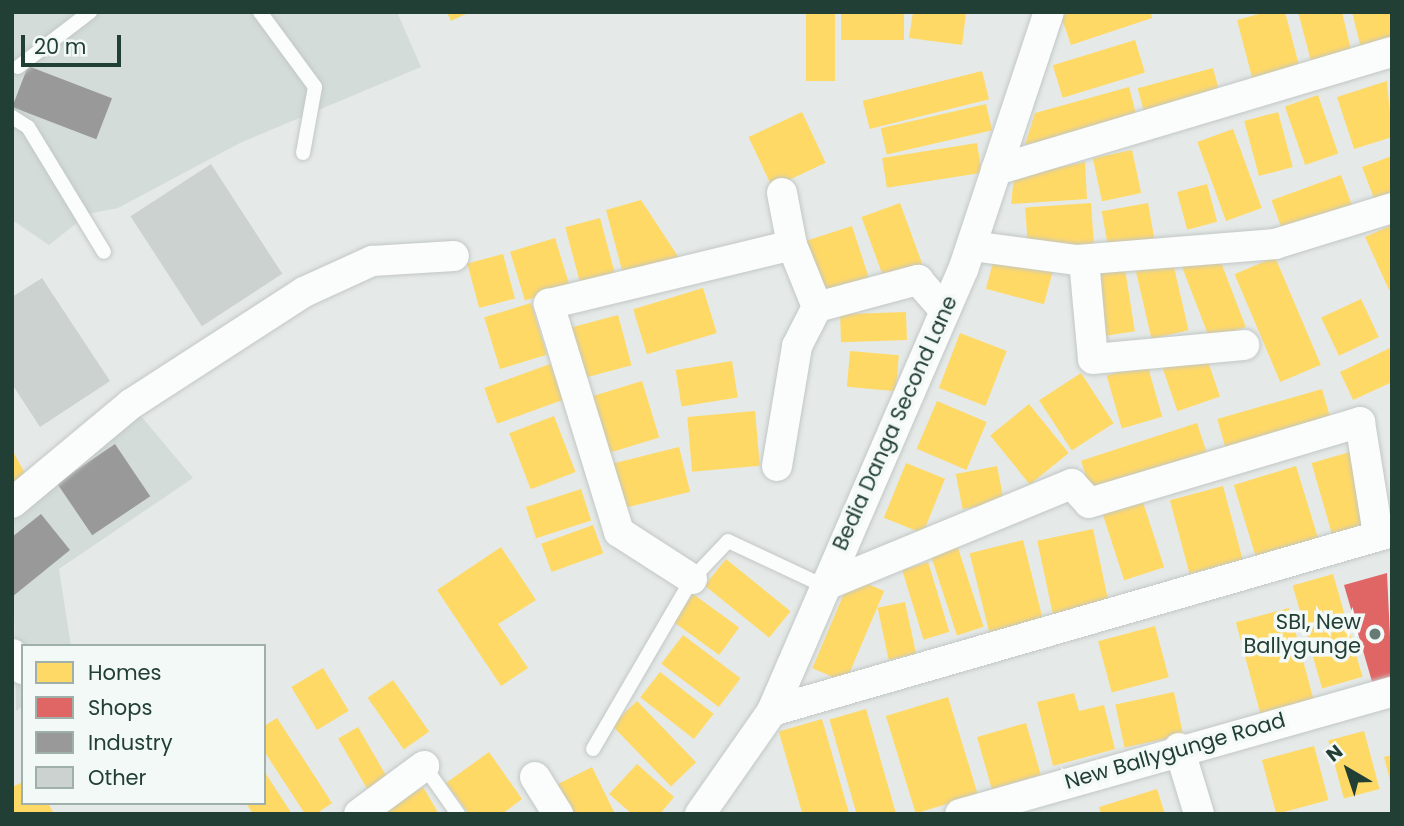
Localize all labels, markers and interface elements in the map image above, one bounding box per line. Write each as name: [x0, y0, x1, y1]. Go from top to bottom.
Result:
scale bar: [24, 21, 124, 65]
text: 20 m: [34, 32, 87, 61]
street label: Bedia Danga Second Lane: [827, 292, 963, 554]
place label: SBI, New Ballygunge: [1243, 609, 1361, 659]
marker: SBI, New Ballygunge: [1367, 626, 1383, 642]
legend: [21, 644, 266, 805]
text: Homes: [88, 658, 162, 687]
text: Shops: [88, 693, 152, 722]
street label: New Ballygunge Road: [1062, 707, 1288, 795]
text: Industry: [88, 728, 173, 757]
north arrow: [1313, 735, 1383, 805]
text: N: [1320, 738, 1349, 768]
text: Other: [88, 763, 146, 792]

